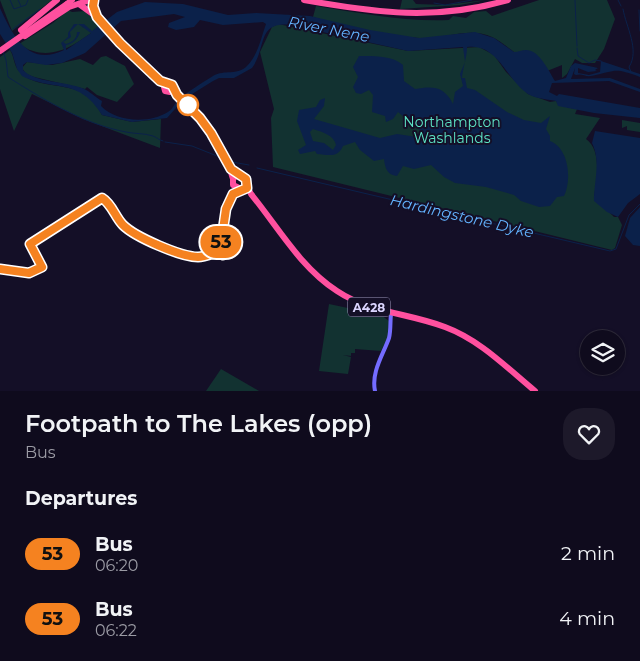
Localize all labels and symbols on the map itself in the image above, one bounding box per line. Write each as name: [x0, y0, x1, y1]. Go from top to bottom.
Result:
water label: River Nene: [287, 12, 371, 46]
unlabelled marker: [177, 94, 199, 116]
park label: Northampton Washlands: [403, 113, 501, 147]
water label: Hardingstone Dyke: [388, 190, 536, 242]
line badge: 53: [198, 226, 244, 258]
road number: A428: [348, 298, 390, 316]

